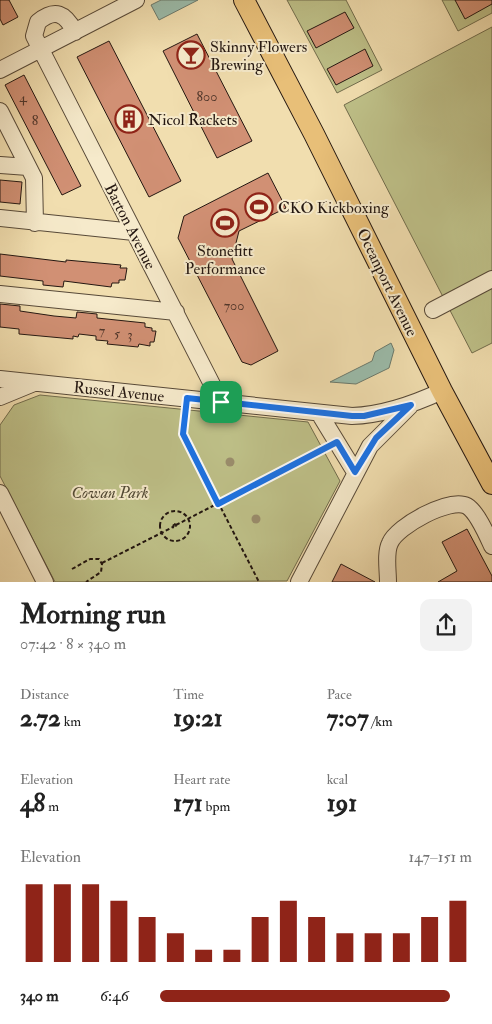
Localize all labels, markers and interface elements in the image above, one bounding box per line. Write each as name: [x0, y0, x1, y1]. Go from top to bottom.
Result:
place label: Skinny Flowers Brewing: [210, 37, 307, 75]
bar icon: Skinny Flowers Brewing: [176, 40, 206, 70]
house number: 800: [197, 88, 217, 105]
house number: 4: [19, 89, 28, 106]
building icon: Nicol Rackets: [114, 104, 144, 134]
place label: Nicol Rackets: [148, 110, 237, 130]
house number: 8: [32, 112, 39, 129]
street label: Barton Avenue: [100, 180, 160, 273]
sports icon: CKO Kickboxing: [244, 192, 274, 222]
place label: CKO Kickboxing: [278, 198, 390, 218]
sports icon: Stonefitt Performance: [210, 208, 240, 238]
street label: Oceanport Avenue: [351, 225, 422, 340]
place label: Stonefitt Performance: [185, 241, 266, 279]
house number: 700: [224, 297, 244, 314]
house number: 7: [99, 322, 106, 339]
house number: 5: [114, 325, 121, 342]
house number: 3: [127, 326, 133, 343]
street label: Russel Avenue: [73, 377, 166, 407]
pin: [200, 381, 242, 423]
icon: arrive: [207, 388, 235, 416]
park label: Cowan Park: [72, 483, 149, 503]
text: Morning run: [20, 597, 166, 632]
button: share: [420, 599, 472, 651]
text: 07:42 · 8 × 340 m: [20, 634, 126, 654]
text: Distance: [20, 686, 69, 703]
text: Time: [173, 686, 204, 703]
text: Pace: [327, 686, 352, 703]
text: 2.72: [20, 703, 61, 734]
text: 19:21: [173, 703, 223, 734]
text: 7:07: [327, 703, 369, 734]
text: km: [61, 713, 81, 730]
text: /km: [369, 713, 393, 730]
text: Elevation: [20, 771, 73, 788]
text: Heart rate: [173, 771, 230, 788]
text: kcal: [327, 771, 348, 788]
text: 48: [20, 788, 45, 819]
text: 171: [173, 788, 203, 819]
text: 191: [327, 788, 357, 819]
text: m: [45, 798, 59, 815]
text: bpm: [203, 798, 230, 815]
text: Elevation: [20, 847, 81, 867]
text: 147–151 m: [408, 847, 472, 867]
text: 340 m: [20, 986, 59, 1006]
text: 6:46: [100, 986, 129, 1006]

